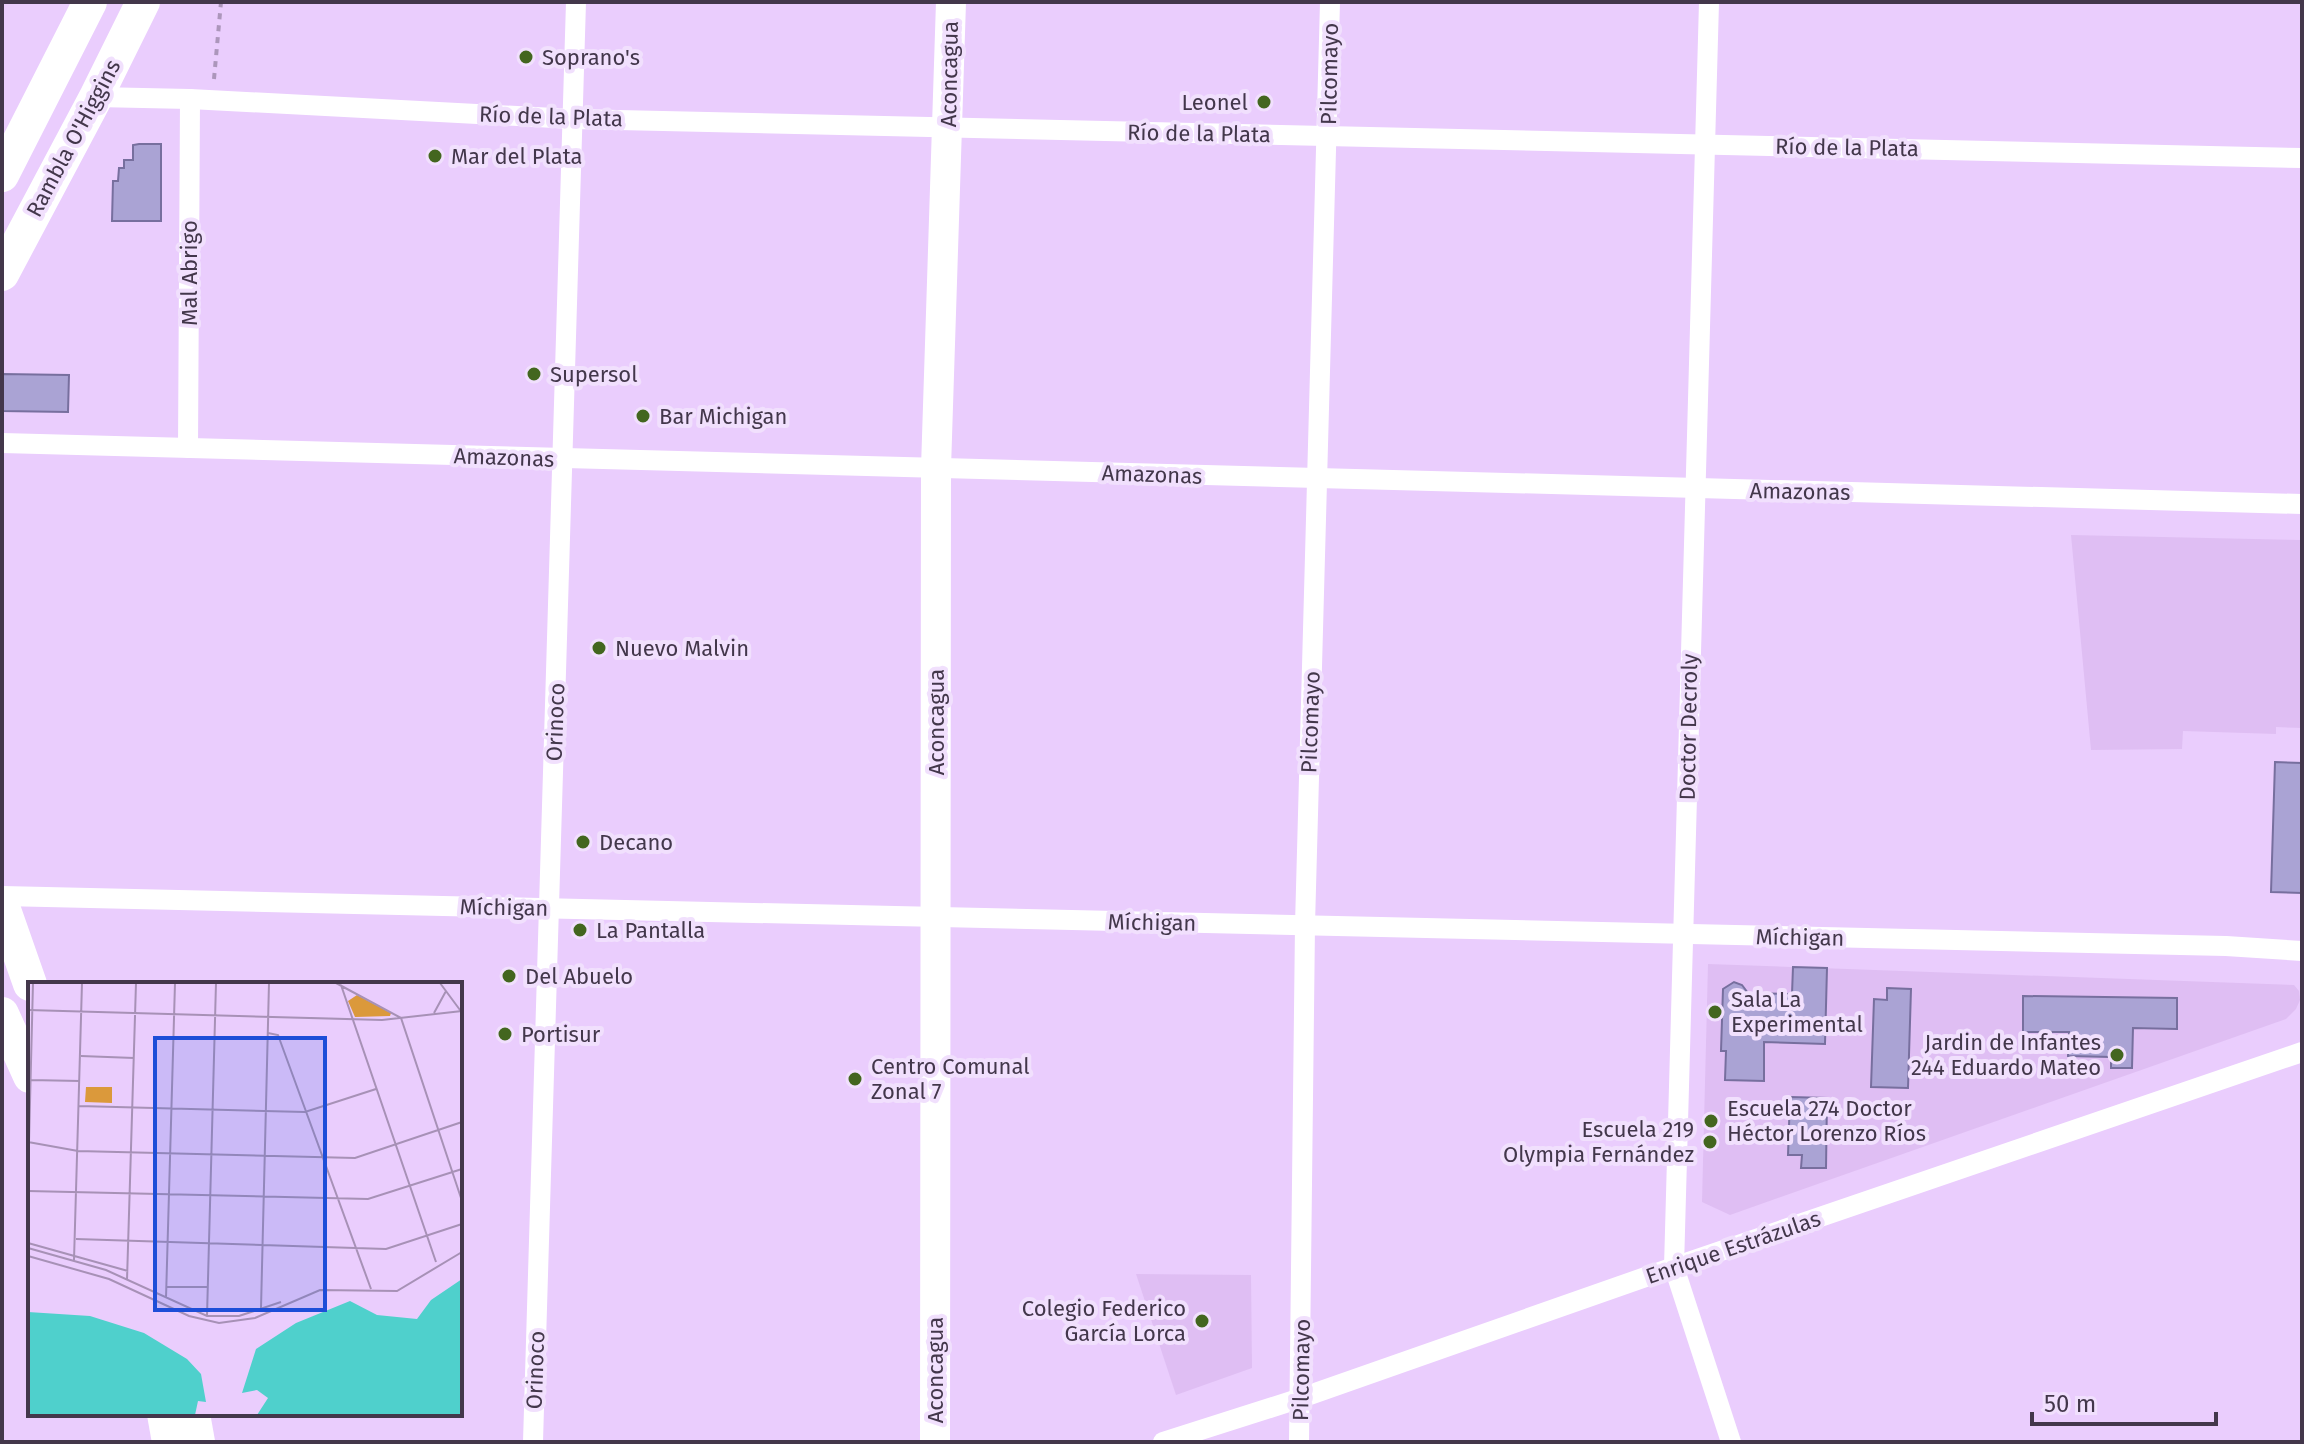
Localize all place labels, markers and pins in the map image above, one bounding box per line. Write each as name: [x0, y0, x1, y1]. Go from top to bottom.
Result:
place label: Soprano's: [542, 44, 640, 71]
marker: Soprano's: [517, 48, 535, 66]
place label: Leonel: [1181, 89, 1248, 116]
marker: Leonel: [1255, 93, 1273, 111]
place label: Mar del Plata: [451, 143, 582, 170]
marker: Mar del Plata: [426, 147, 444, 165]
place label: Supersol: [550, 361, 638, 388]
marker: Supersol: [525, 365, 543, 383]
place label: Bar Michigan: [659, 403, 787, 430]
marker: Bar Michigan: [634, 407, 652, 425]
place label: Nuevo Malvin: [615, 635, 749, 662]
marker: Nuevo Malvin: [590, 639, 608, 657]
place label: Decano: [599, 829, 673, 856]
marker: Decano: [574, 833, 592, 851]
place label: La Pantalla: [596, 917, 705, 944]
marker: La Pantalla: [571, 921, 589, 939]
place label: Del Abuelo: [525, 963, 633, 990]
marker: Del Abuelo: [500, 967, 518, 985]
place label: Sala La Experimental: [1731, 986, 1863, 1038]
marker: Sala La Experimental: [1706, 1003, 1724, 1021]
place label: Portisur: [521, 1021, 601, 1048]
marker: Portisur: [496, 1025, 514, 1043]
place label: Jardin de Infantes 244 Eduardo Mateo: [1911, 1029, 2101, 1081]
marker: Jardin de Infantes 244 Eduardo Mateo: [2108, 1046, 2126, 1064]
place label: Centro Comunal Zonal 7: [871, 1053, 1030, 1105]
marker: Centro Comunal Zonal 7: [846, 1070, 864, 1088]
place label: Escuela 274 Doctor Héctor Lorenzo Ríos: [1727, 1095, 1926, 1147]
marker: Escuela 274 Doctor Héctor Lorenzo Ríos: [1702, 1112, 1720, 1130]
place label: Escuela 219 Olympia Fernández: [1503, 1116, 1694, 1168]
marker: Escuela 219 Olympia Fernández: [1701, 1133, 1719, 1151]
place label: Colegio Federico García Lorca: [1022, 1295, 1186, 1347]
marker: Colegio Federico García Lorca: [1193, 1312, 1211, 1330]

